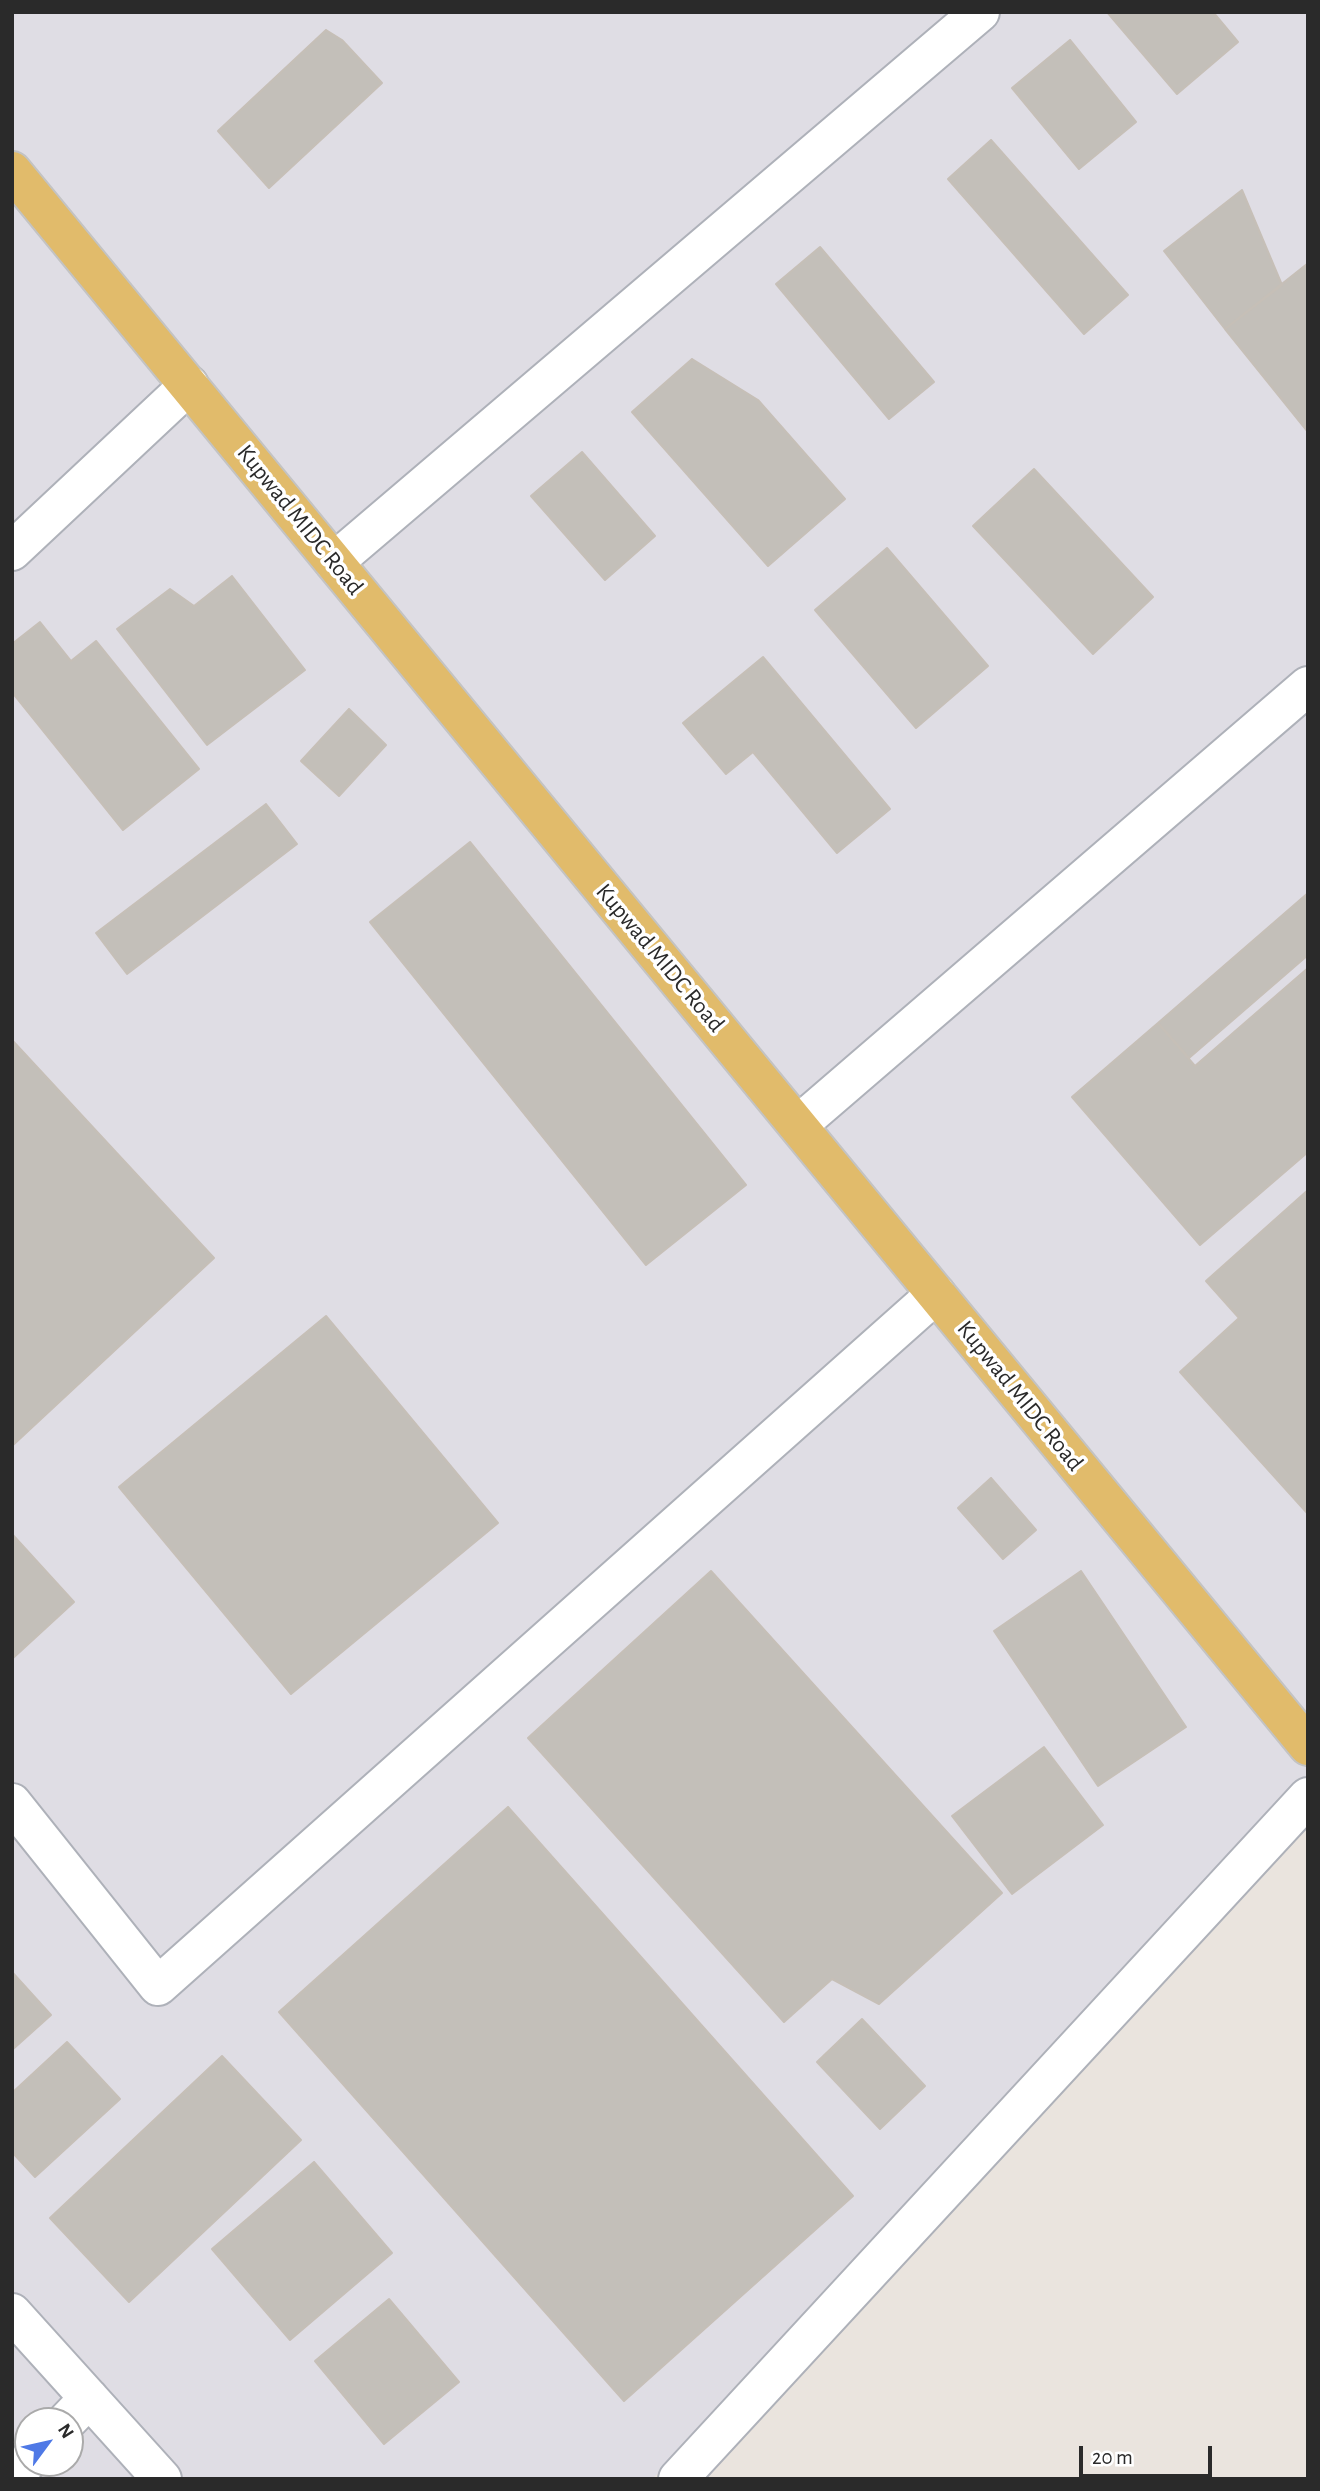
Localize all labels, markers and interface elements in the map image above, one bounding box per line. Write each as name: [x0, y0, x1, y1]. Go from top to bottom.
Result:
street label: Kupwad MIDC Road: [231, 439, 369, 601]
street label: Kupwad MIDC Road: [589, 878, 731, 1038]
street label: Kupwad MIDC Road: [951, 1315, 1089, 1477]
north arrow: [14, 2407, 84, 2477]
text: N: [54, 2421, 77, 2442]
scale bar: [1082, 2432, 1215, 2476]
text: 20 m: [1092, 2447, 1133, 2468]

